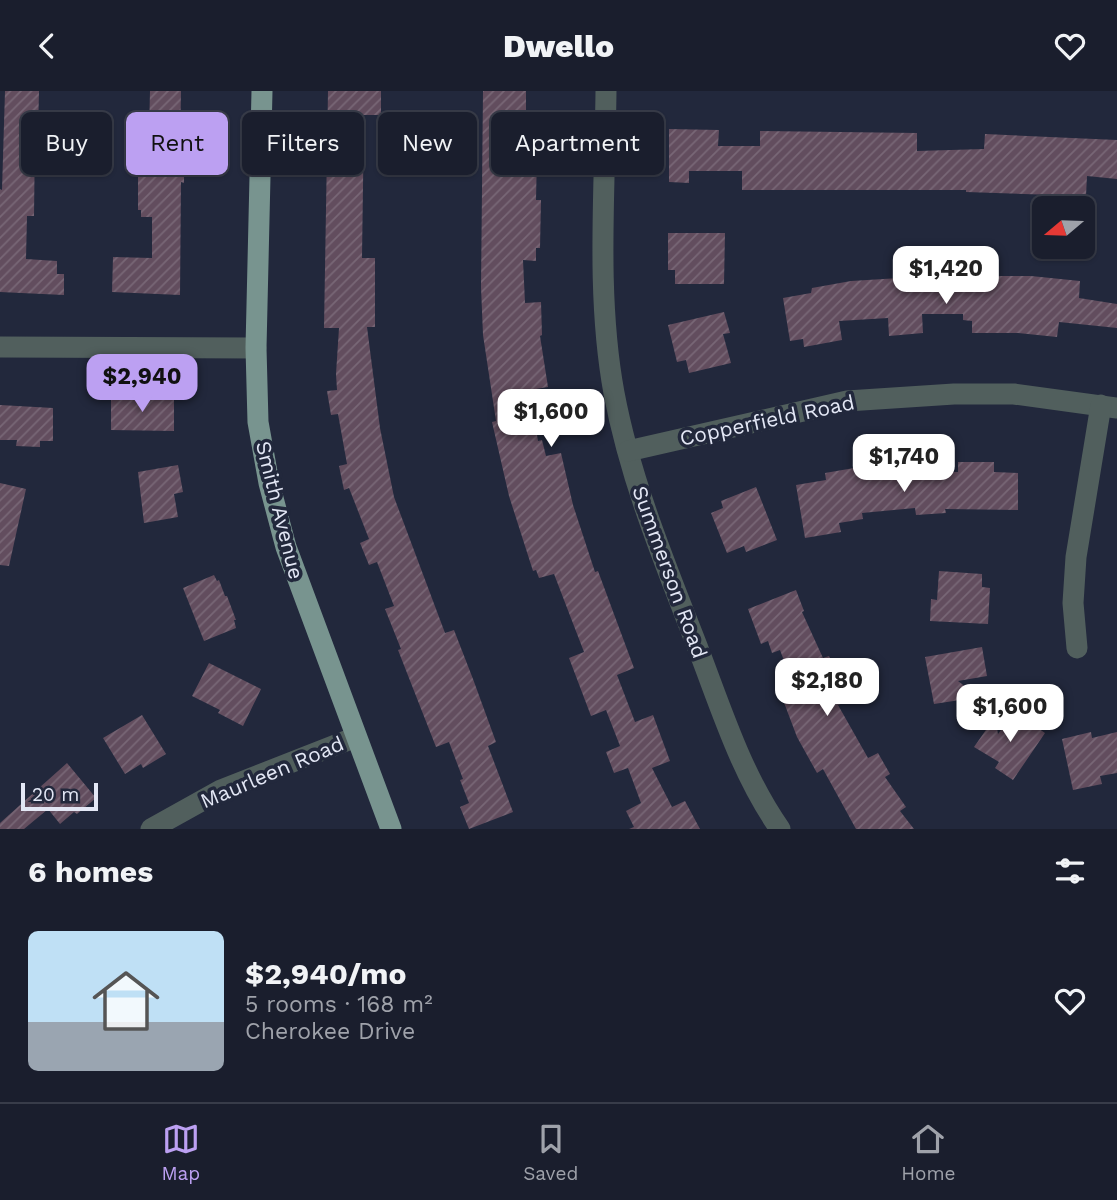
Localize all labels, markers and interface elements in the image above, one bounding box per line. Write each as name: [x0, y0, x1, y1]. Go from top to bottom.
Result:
icon: back: [28, 27, 66, 65]
text: Dwello: [503, 27, 614, 65]
icon: heart: [1051, 27, 1089, 65]
chip: Buy: [21, 112, 112, 175]
chip: Rent: [126, 112, 228, 175]
chip: Filters: [242, 112, 364, 175]
chip: New: [378, 112, 477, 175]
chip: Apartment: [491, 112, 664, 175]
north arrow: [1032, 196, 1096, 259]
map controls: [1032, 196, 1095, 259]
pin: $1,420: [889, 247, 1003, 306]
text: $1,420: [909, 255, 983, 282]
pin: $2,940: [85, 355, 199, 414]
text: $2,940: [103, 363, 181, 390]
pin: $1,600: [494, 389, 608, 449]
street label: Copperfield Road: [677, 389, 857, 451]
text: $1,600: [514, 398, 588, 425]
pin: $1,740: [847, 435, 961, 494]
street label: Smith Avenue: [251, 438, 309, 582]
text: $1,740: [869, 443, 939, 470]
street label: Summerson Road: [627, 482, 713, 662]
pin: $2,180: [770, 659, 884, 718]
text: $2,180: [791, 667, 863, 694]
pin: $1,600: [953, 685, 1067, 744]
text: $1,600: [973, 693, 1047, 720]
street label: Maurleen Road: [197, 731, 347, 813]
scale bar: [21, 780, 98, 812]
text: 20 m: [32, 783, 79, 806]
icon: filters: [1051, 852, 1089, 890]
text: 6 homes: [28, 854, 153, 889]
text: $2,940/mo: [245, 956, 407, 991]
icon: home: [84, 959, 168, 1043]
icon: heart: [1051, 982, 1089, 1020]
text: 5 rooms · 168 m²: [245, 991, 433, 1018]
text: Cherokee Drive: [245, 1018, 415, 1045]
tab: Map: [161, 1120, 200, 1185]
tab: Saved: [523, 1120, 578, 1185]
tab: Home: [901, 1120, 956, 1185]

